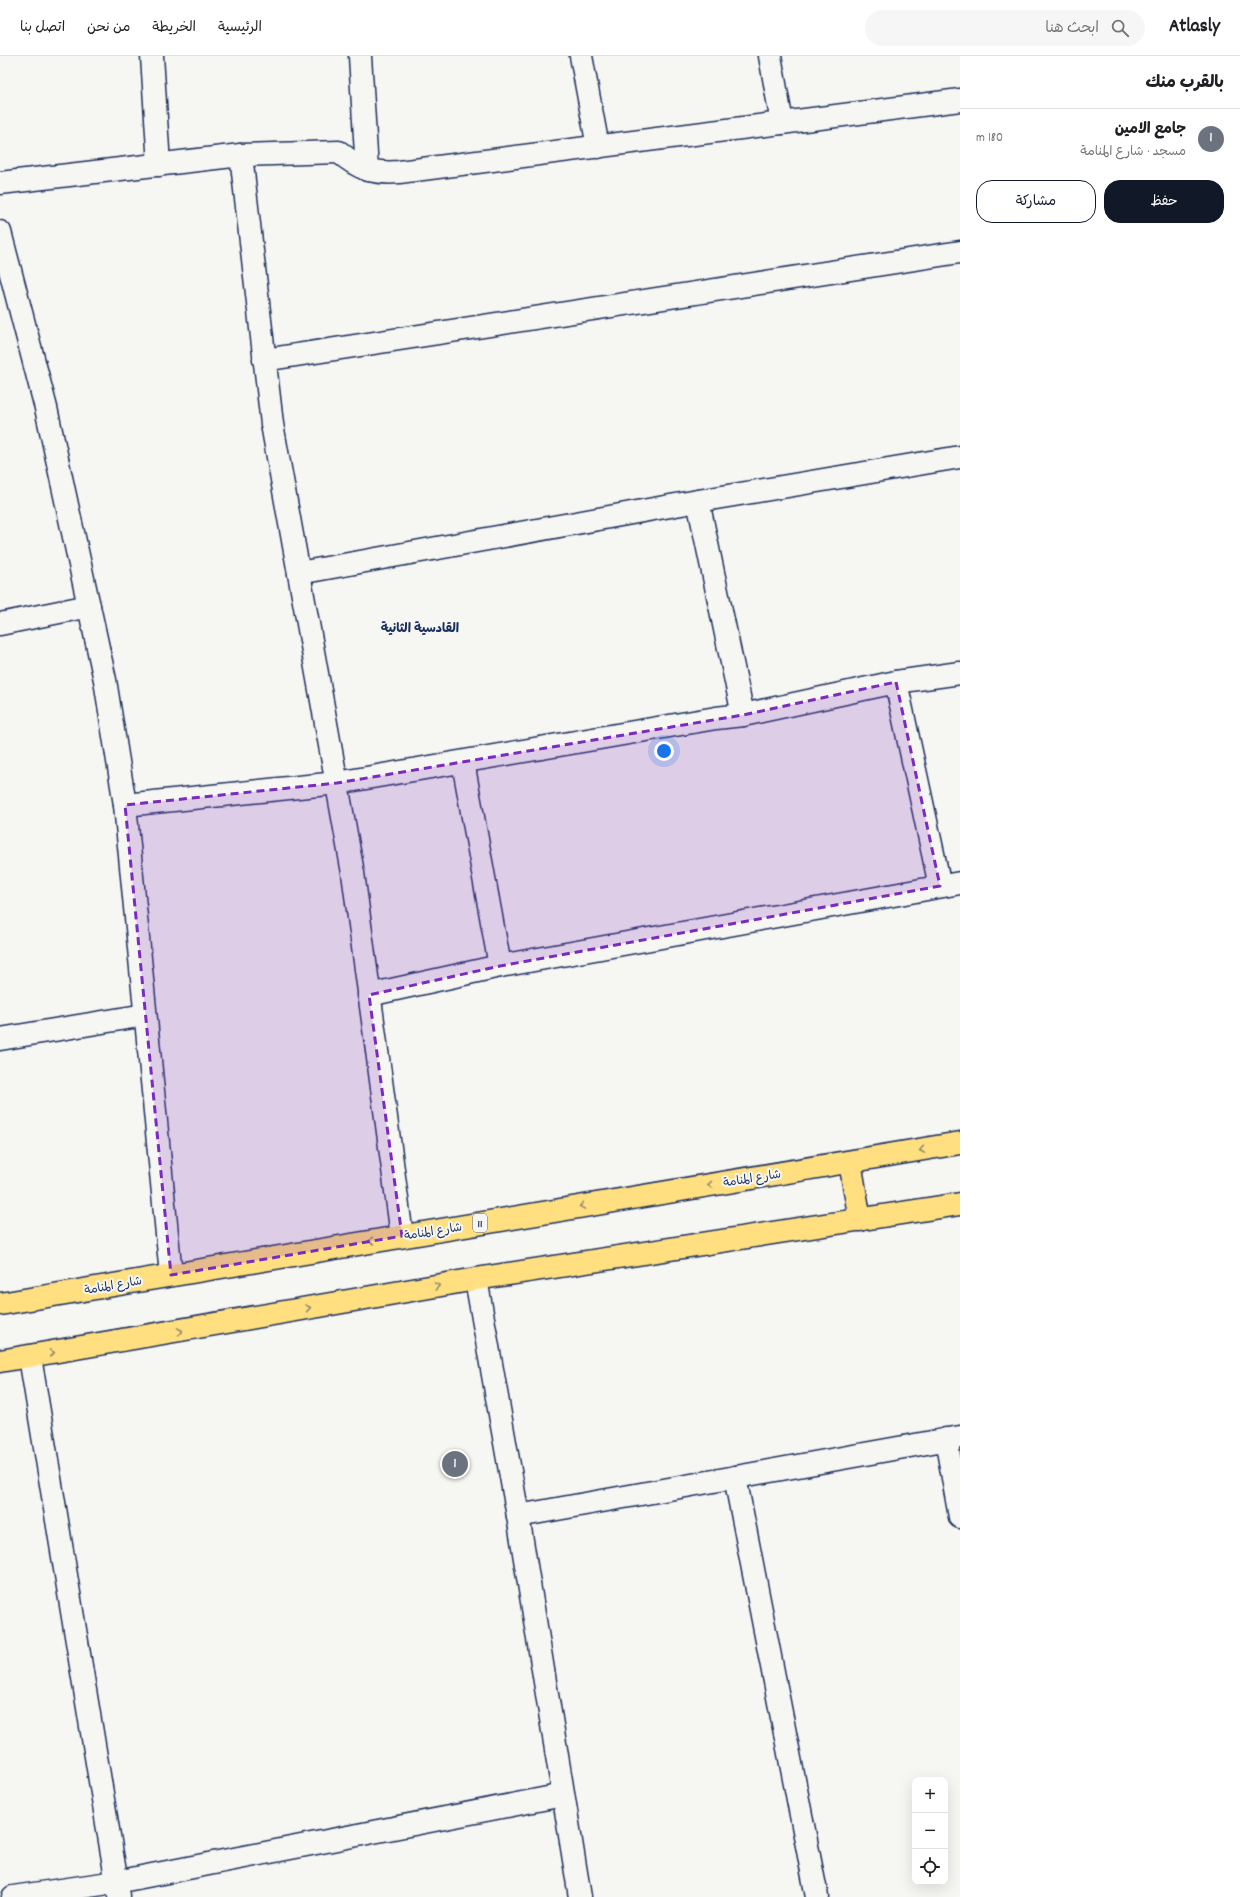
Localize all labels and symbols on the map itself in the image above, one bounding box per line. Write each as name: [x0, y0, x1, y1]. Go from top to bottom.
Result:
district label: القادسية الثانية: [381, 620, 459, 639]
your location: [654, 741, 674, 761]
one-way arrow: [918, 1145, 925, 1154]
street label: شارع المنامة: [722, 1167, 782, 1192]
one-way arrow: [707, 1180, 714, 1189]
one-way arrow: [579, 1201, 585, 1210]
road number: 11: [473, 1214, 487, 1232]
street label: شارع المنامة: [403, 1220, 463, 1245]
one-way arrow: [368, 1236, 374, 1245]
street label: شارع المنامة: [83, 1273, 144, 1300]
one-way arrow: [433, 1282, 440, 1291]
one-way arrow: [305, 1305, 312, 1313]
one-way arrow: [177, 1327, 184, 1336]
one-way arrow: [49, 1349, 55, 1358]
pin: 1: [442, 1449, 468, 1479]

